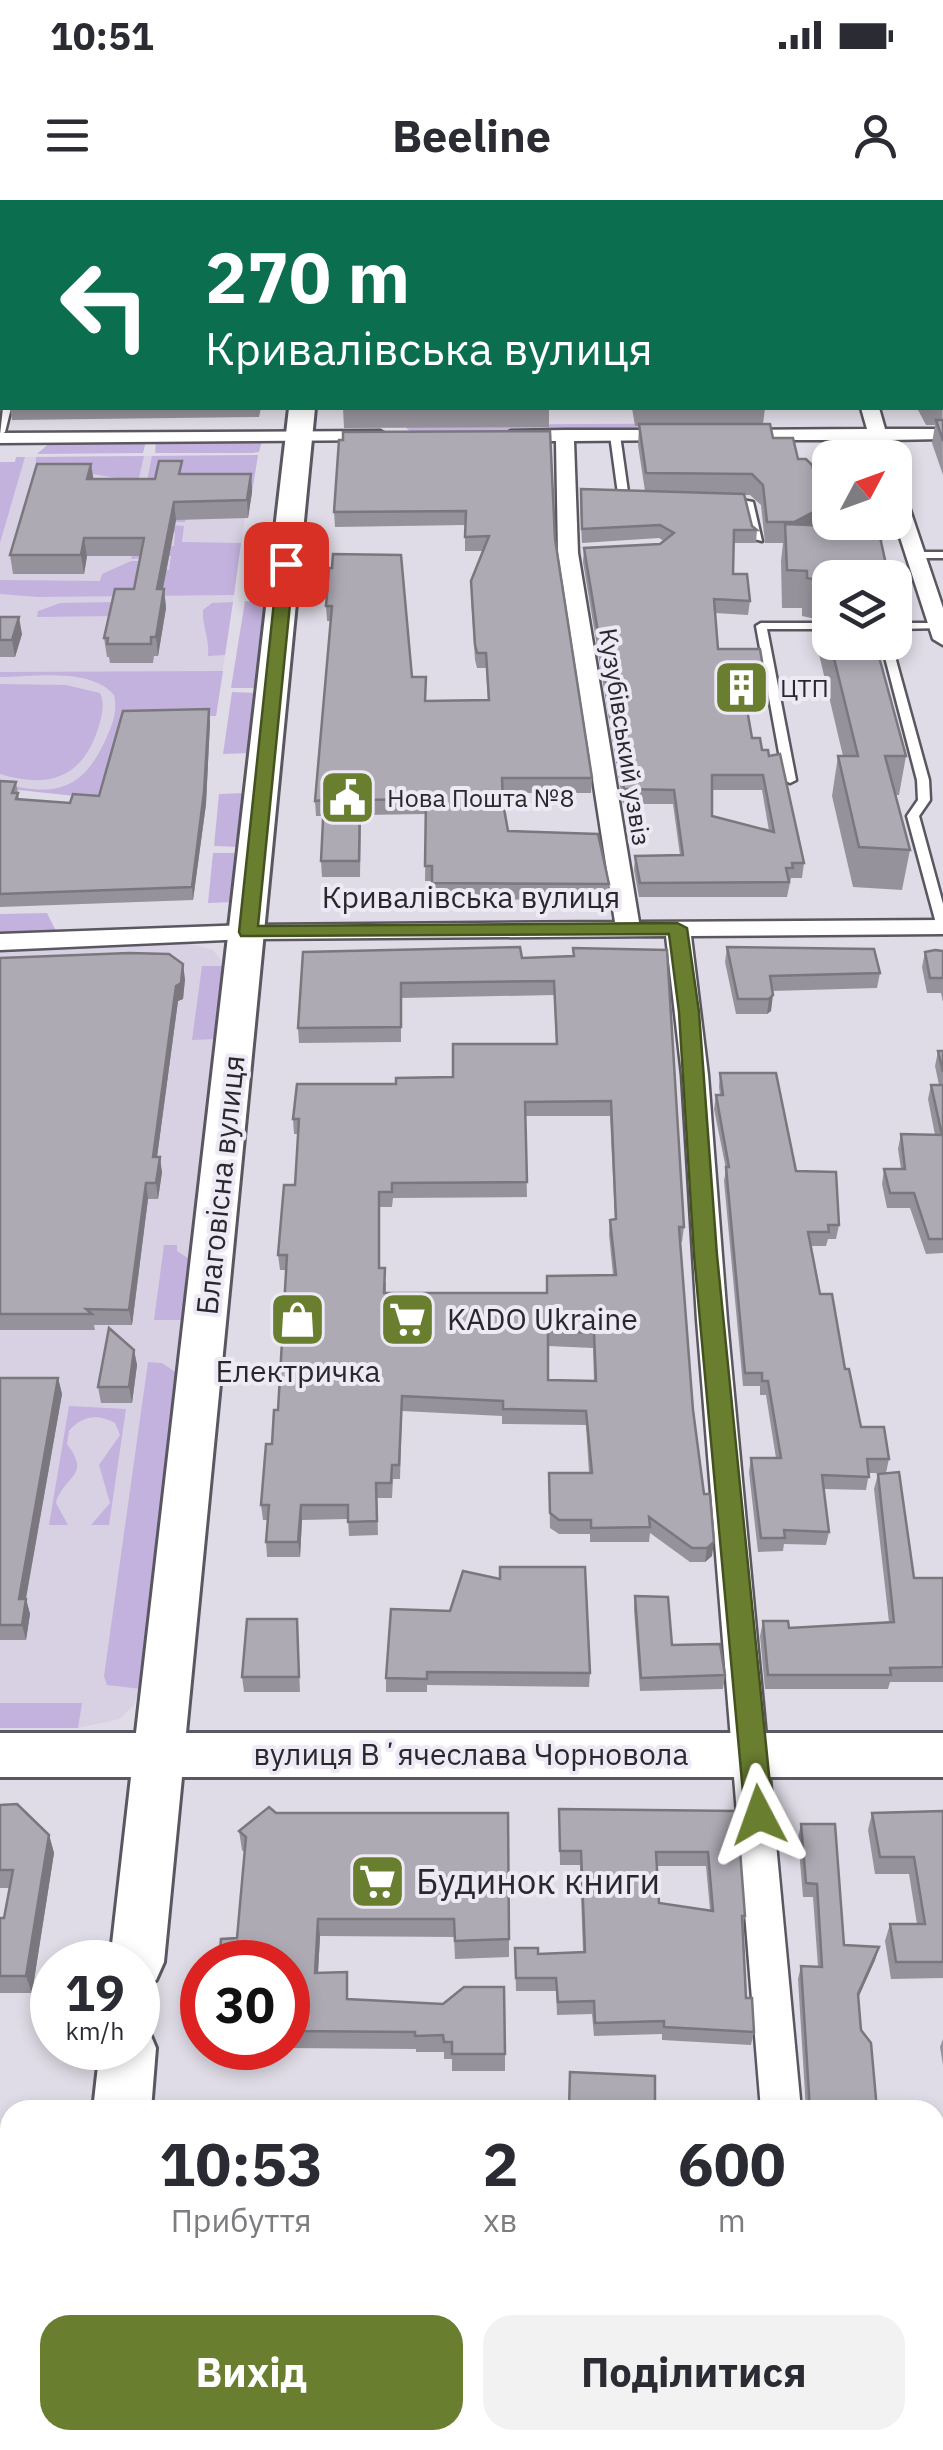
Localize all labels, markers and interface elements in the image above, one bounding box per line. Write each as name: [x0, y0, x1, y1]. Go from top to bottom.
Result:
text: 10:51: [50, 11, 154, 60]
text: Beeline: [392, 106, 551, 164]
icon: menu: [40, 108, 95, 163]
icon: person: [848, 108, 903, 163]
text: 270 m: [205, 231, 410, 322]
icon: left: [40, 240, 170, 370]
text: Кривалівська вулиця: [205, 319, 653, 377]
north arrow: [812, 440, 912, 540]
map controls: [812, 440, 912, 660]
pin: [244, 522, 329, 607]
icon: arrive: [259, 537, 314, 592]
button: layers: [812, 560, 912, 660]
street label: Кузубівський узвіз: [592, 626, 659, 848]
building icon: ЦТП: [711, 658, 771, 718]
place label: ЦТП: [780, 671, 829, 704]
public building icon: Нова Пошта №8: [318, 768, 378, 828]
place label: Нова Пошта №8: [387, 781, 574, 814]
street label: Кривалівська вулиця: [322, 877, 620, 916]
street label: Благовісна вулиця: [186, 1053, 253, 1317]
shop icon: Електричка: [268, 1290, 328, 1350]
supermarket icon: KADO Ukraine: [378, 1290, 438, 1350]
place label: KADO Ukraine: [447, 1299, 638, 1338]
place label: Електричка: [216, 1351, 380, 1390]
street label: вулиця Вʼячеслава Чорновола: [253, 1734, 689, 1773]
position arrow: [707, 1763, 811, 1867]
supermarket icon: Будинок книги: [347, 1852, 407, 1912]
place label: Будинок книги: [416, 1858, 660, 1904]
speed limit sign: 30: [180, 1940, 310, 2070]
text: 19: [65, 1960, 125, 2025]
text: km/h: [66, 2014, 124, 2047]
text: 10:53: [159, 2124, 323, 2203]
text: 2: [482, 2124, 518, 2203]
text: 600: [678, 2124, 786, 2203]
text: Прибуття: [171, 2199, 312, 2241]
text: хв: [483, 2199, 517, 2241]
text: m: [718, 2199, 746, 2241]
button: Вихід: [40, 2315, 463, 2430]
button: Поділитися: [483, 2315, 905, 2430]

